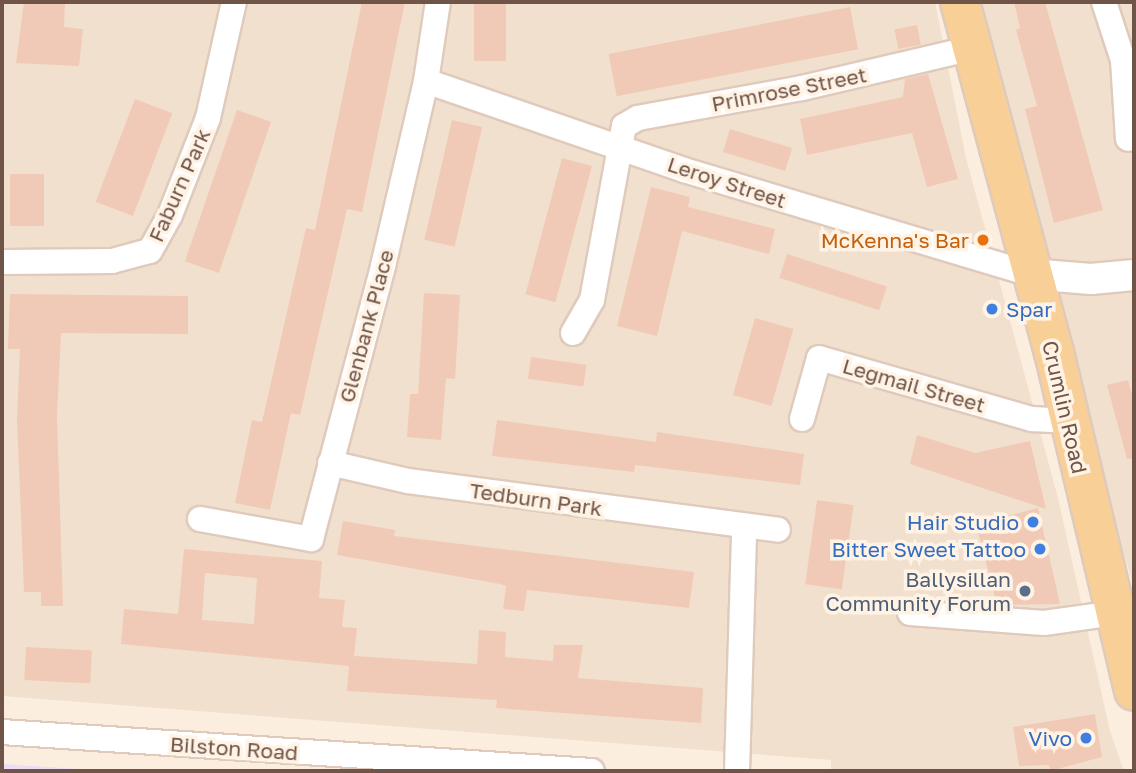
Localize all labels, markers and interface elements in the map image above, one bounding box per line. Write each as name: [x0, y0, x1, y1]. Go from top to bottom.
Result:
street label: Primrose Street: [709, 62, 869, 116]
street label: Faburn Park: [143, 124, 215, 246]
street label: Leroy Street: [664, 151, 790, 213]
place label: McKenna's Bar: [821, 227, 969, 253]
marker: McKenna's Bar: [975, 232, 991, 248]
street label: Glenbank Place: [333, 247, 399, 405]
place label: Spar: [1006, 296, 1052, 322]
marker: Spar: [984, 301, 1000, 317]
street label: Crumlin Road: [1037, 338, 1093, 476]
street label: Legmail Street: [840, 353, 988, 417]
street label: Tedburn Park: [468, 477, 604, 521]
place label: Hair Studio: [907, 509, 1019, 535]
marker: Hair Studio: [1025, 514, 1041, 530]
place label: Bitter Sweet Tattoo: [831, 536, 1026, 562]
marker: Bitter Sweet Tattoo: [1032, 541, 1048, 557]
place label: Ballysillan Community Forum: [826, 566, 1011, 616]
marker: Ballysillan Community Forum: [1017, 583, 1033, 599]
place label: Vivo: [1028, 725, 1072, 751]
marker: Vivo: [1078, 730, 1094, 746]
street label: Bilston Road: [169, 731, 299, 765]

